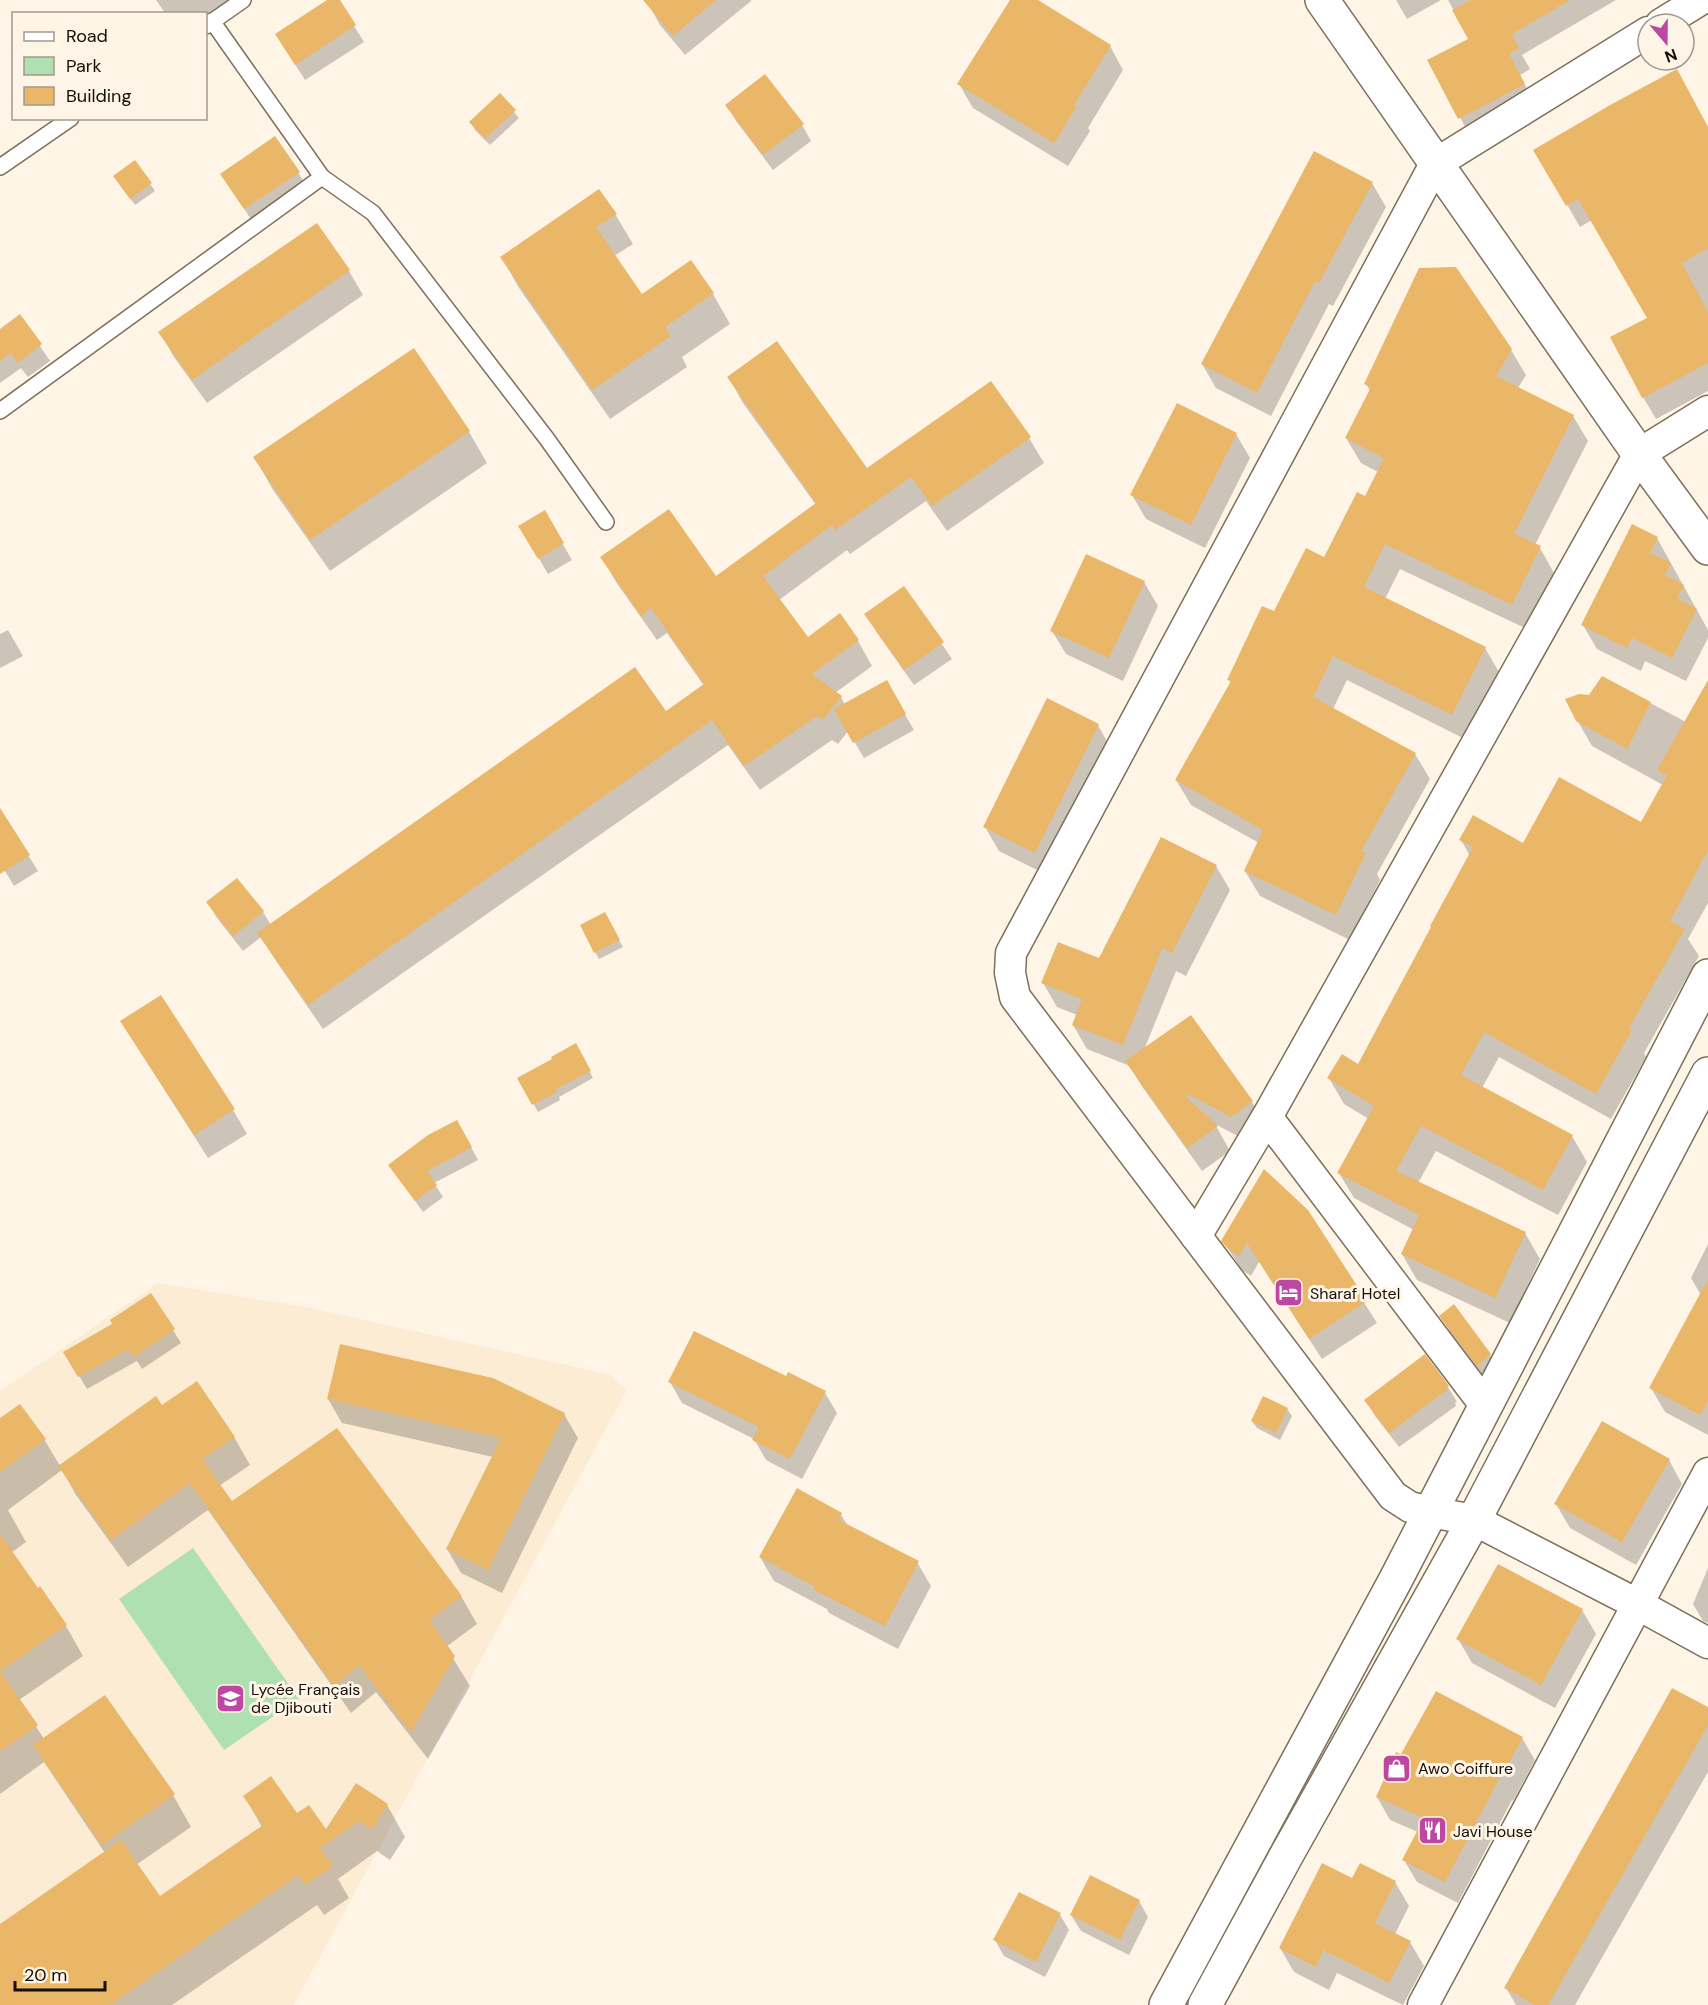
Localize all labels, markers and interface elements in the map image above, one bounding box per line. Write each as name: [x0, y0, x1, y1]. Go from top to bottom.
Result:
legend: [12, 12, 207, 120]
north arrow: [1636, 12, 1696, 72]
text: Road: [66, 24, 108, 48]
text: N: [1662, 44, 1680, 67]
text: Park: [66, 54, 102, 78]
text: Building: [66, 84, 131, 108]
hotel icon: Sharaf Hotel: [1273, 1277, 1305, 1309]
place label: Sharaf Hotel: [1310, 1283, 1400, 1304]
place label: Lycée Français de Djibouti: [251, 1679, 360, 1718]
school or university icon: Lycée Français de Djibouti: [214, 1682, 246, 1714]
shop icon: Awo Coiffure: [1381, 1752, 1413, 1784]
place label: Awo Coiffure: [1418, 1758, 1513, 1779]
restaurant icon: Javi House: [1416, 1815, 1448, 1847]
place label: Javi House: [1453, 1821, 1533, 1842]
scale bar: [15, 1954, 105, 1992]
text: 20 m: [24, 1963, 67, 1987]

